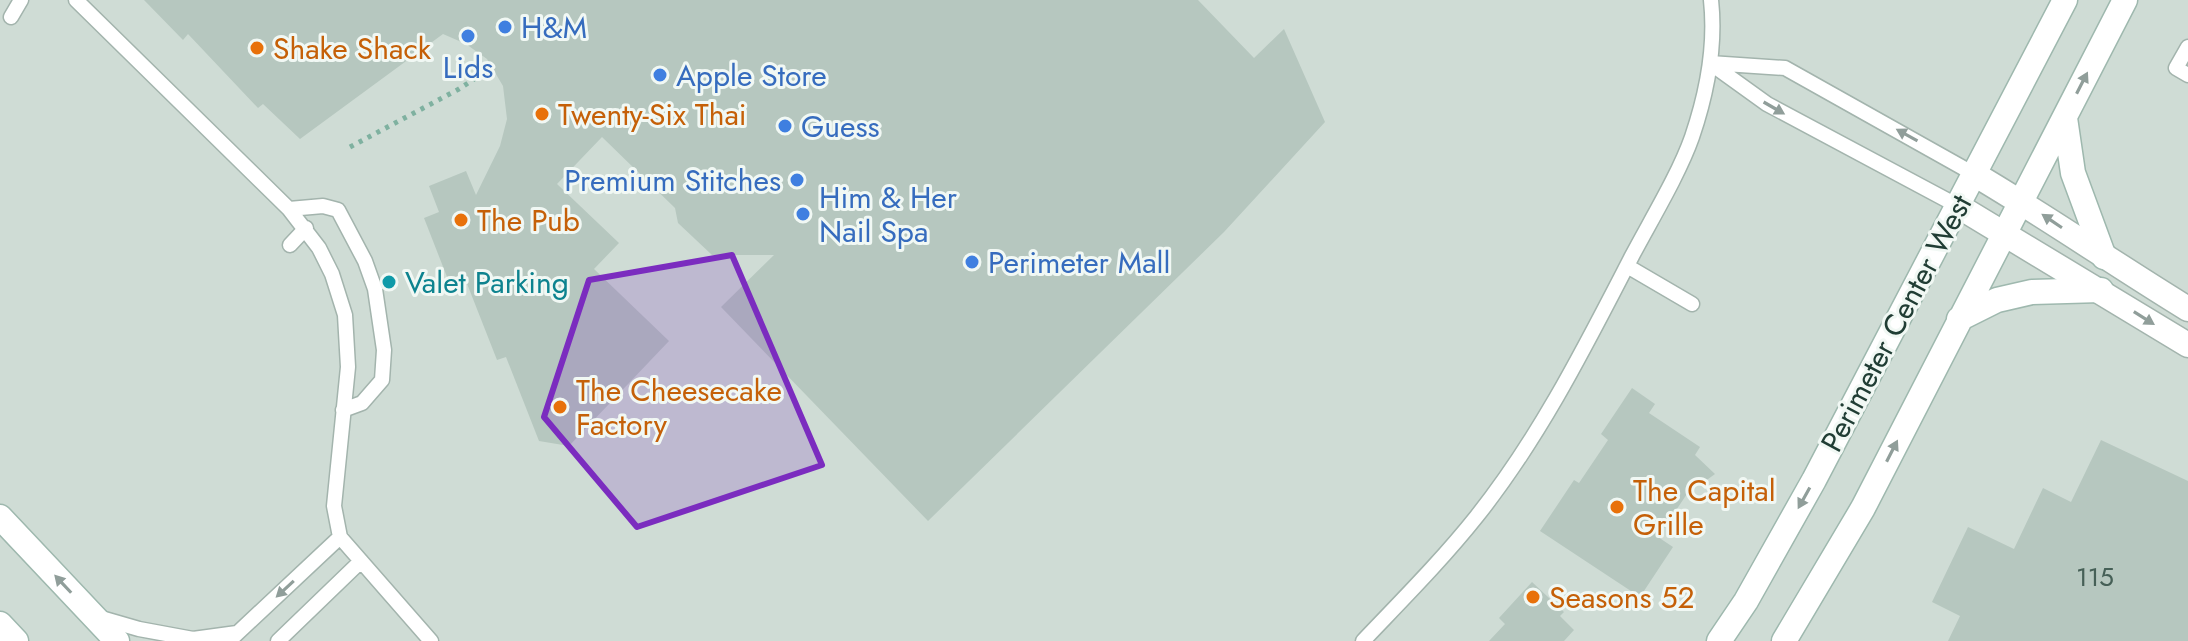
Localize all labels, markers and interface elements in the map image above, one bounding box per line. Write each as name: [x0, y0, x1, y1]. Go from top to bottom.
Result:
place label: H&M: [521, 6, 587, 49]
marker: H&M: [496, 18, 514, 36]
place label: Shake Shack: [273, 27, 432, 70]
marker: Lids: [459, 27, 477, 45]
marker: Shake Shack: [248, 39, 266, 57]
place label: Lids: [443, 46, 493, 89]
place label: Apple Store: [676, 54, 827, 97]
marker: Apple Store: [651, 66, 669, 84]
one-way arrow: [2076, 72, 2089, 95]
place label: Twenty-Six Thai: [558, 93, 747, 136]
one-way arrow: [1763, 100, 1785, 114]
marker: Twenty-Six Thai: [533, 105, 551, 123]
place label: Guess: [801, 105, 880, 148]
marker: Guess: [776, 117, 794, 135]
one-way arrow: [1895, 128, 1918, 141]
place label: Premium Stitches: [564, 159, 781, 202]
marker: Premium Stitches: [788, 171, 806, 189]
place label: Him & Her Nail Spa: [819, 176, 958, 253]
street label: Perimeter Center West: [1810, 186, 1982, 459]
place label: The Pub: [477, 199, 580, 242]
marker: Him & Her Nail Spa: [794, 205, 812, 223]
marker: The Pub: [452, 211, 470, 229]
one-way arrow: [2041, 215, 2063, 229]
place label: Perimeter Mall: [988, 241, 1170, 284]
marker: Perimeter Mall: [963, 253, 981, 271]
place label: Valet Parking: [405, 261, 569, 304]
marker: Valet Parking: [380, 273, 398, 291]
one-way arrow: [2134, 310, 2155, 325]
place label: The Cheesecake Factory: [576, 369, 782, 446]
marker: The Cheesecake Factory: [551, 398, 569, 416]
one-way arrow: [1885, 440, 1898, 463]
place label: The Capital Grille: [1633, 469, 1776, 546]
one-way arrow: [1797, 487, 1811, 509]
marker: The Capital Grille: [1608, 498, 1626, 516]
house number: 115: [2076, 558, 2114, 596]
one-way arrow: [55, 575, 73, 594]
place label: Seasons 52: [1549, 576, 1695, 619]
one-way arrow: [275, 580, 294, 598]
marker: Seasons 52: [1524, 588, 1542, 606]

